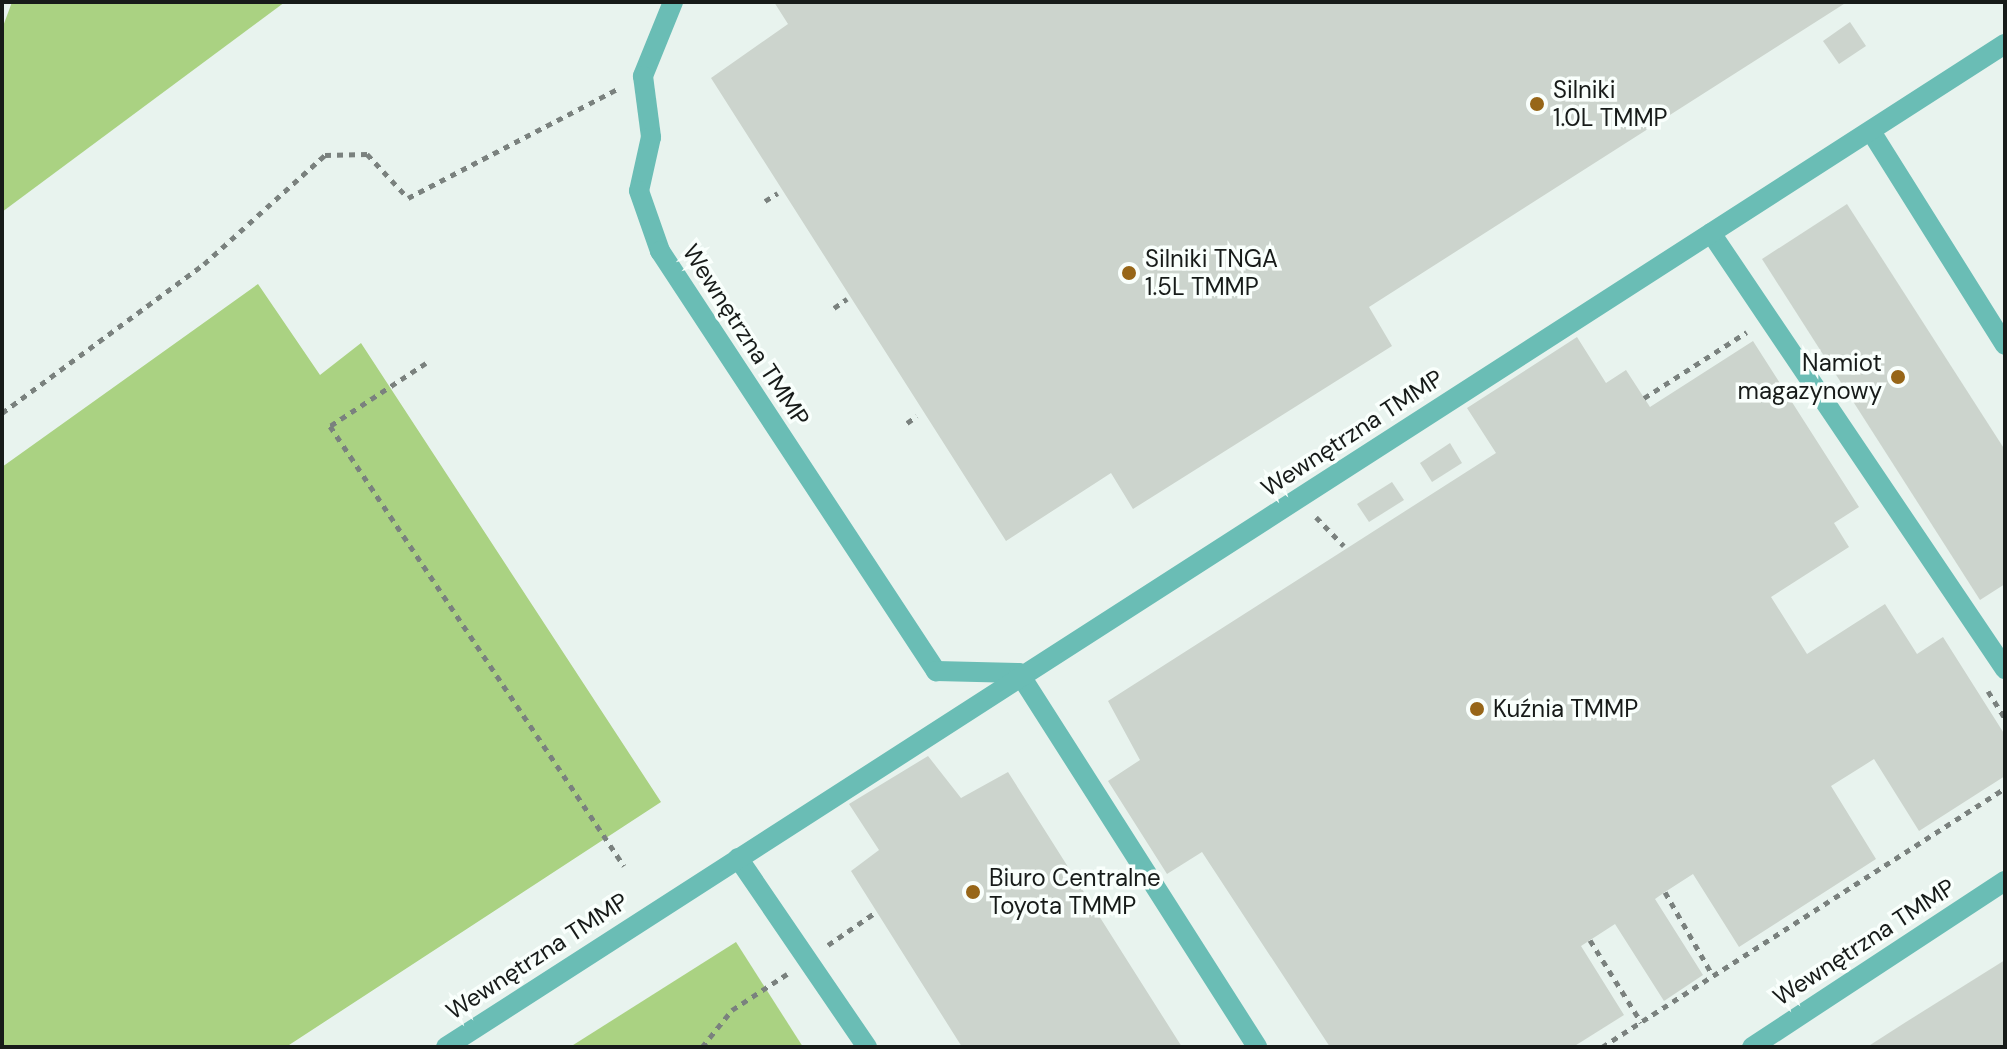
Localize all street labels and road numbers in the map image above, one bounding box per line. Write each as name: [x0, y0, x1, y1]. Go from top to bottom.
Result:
street label: Wewnętrzna TMMP: [677, 239, 815, 431]
street label: Wewnętrzna TMMP: [1256, 364, 1448, 502]
street label: Wewnętrzna TMMP: [1768, 873, 1960, 1011]
street label: Wewnętrzna TMMP: [441, 887, 633, 1025]

